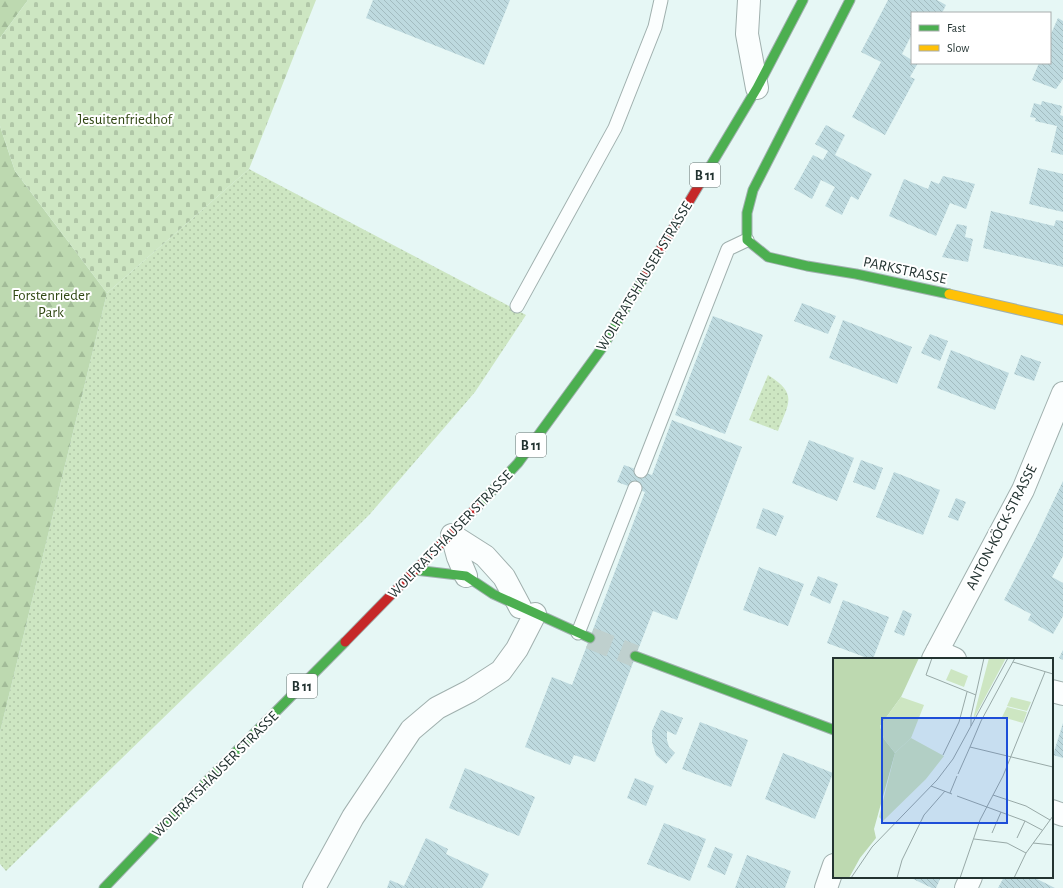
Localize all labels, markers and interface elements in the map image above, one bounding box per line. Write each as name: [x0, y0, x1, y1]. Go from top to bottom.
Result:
legend: [911, 12, 1051, 64]
text: Fast: [947, 22, 966, 34]
text: Slow: [947, 42, 969, 54]
park label: Jesuitenfriedhof: [78, 112, 174, 127]
road number: B 11: [690, 163, 720, 187]
street label: WOLFRATSHAUSER STRASSE: [594, 199, 695, 354]
street label: PARKSTRASSE: [862, 254, 948, 287]
park label: Forstenrieder Park: [12, 288, 90, 320]
road number: B 11: [516, 433, 546, 457]
street label: ANTON-KÖCK-STRASSE: [962, 461, 1040, 592]
street label: WOLFRATSHAUSER STRASSE: [385, 467, 515, 601]
inset map: [833, 658, 1053, 878]
road number: B 11: [287, 674, 317, 698]
street label: WOLFRATSHAUSER STRASSE: [149, 708, 281, 840]

